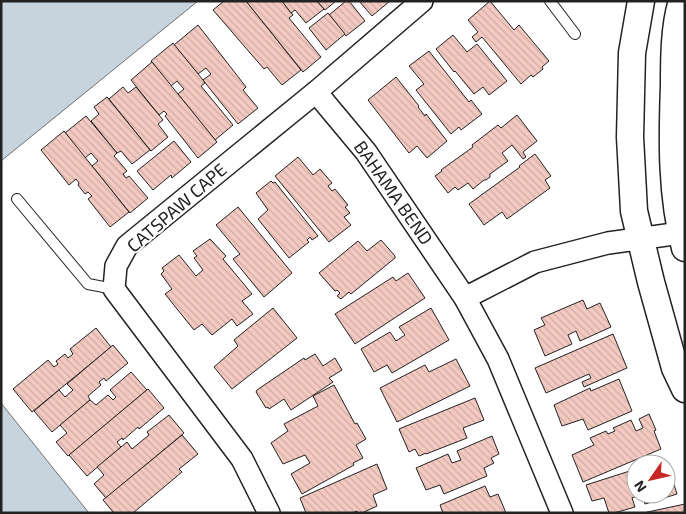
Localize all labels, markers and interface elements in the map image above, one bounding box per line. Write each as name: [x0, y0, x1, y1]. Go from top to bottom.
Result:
street label: BAHAMA BEND: [350, 136, 438, 249]
street label: CATSPAW CAPE: [122, 158, 231, 256]
north arrow: [626, 454, 676, 504]
text: N: [630, 478, 650, 495]

